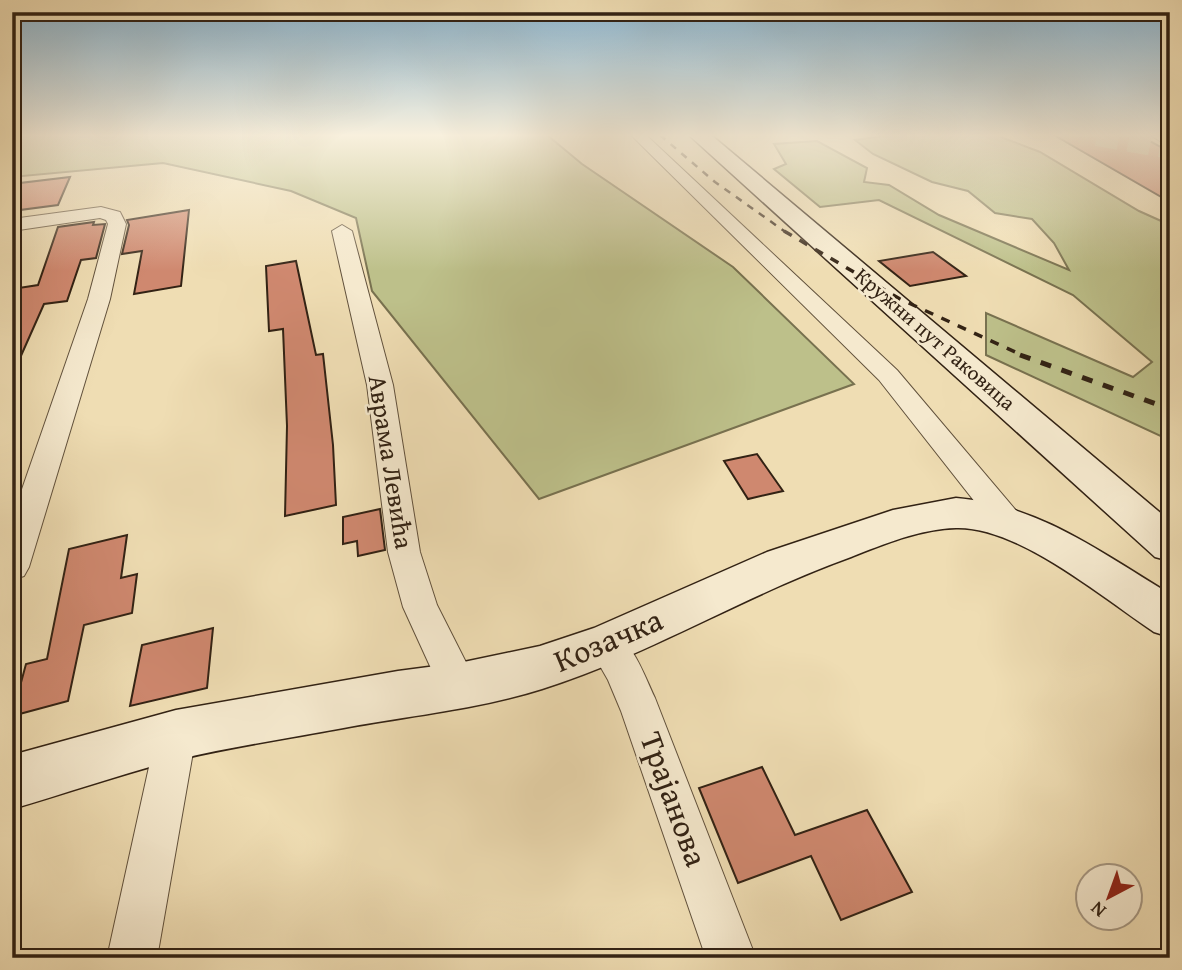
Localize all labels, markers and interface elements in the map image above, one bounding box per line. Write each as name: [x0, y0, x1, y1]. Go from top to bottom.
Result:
street label: Кружни пут Раковица: [848, 260, 1023, 417]
street label: Аврама Левића: [359, 372, 425, 552]
street label: Козачка: [546, 595, 670, 683]
street label: Трајанова: [628, 725, 721, 873]
north arrow: [1074, 862, 1144, 932]
text: N: [1084, 895, 1112, 925]

